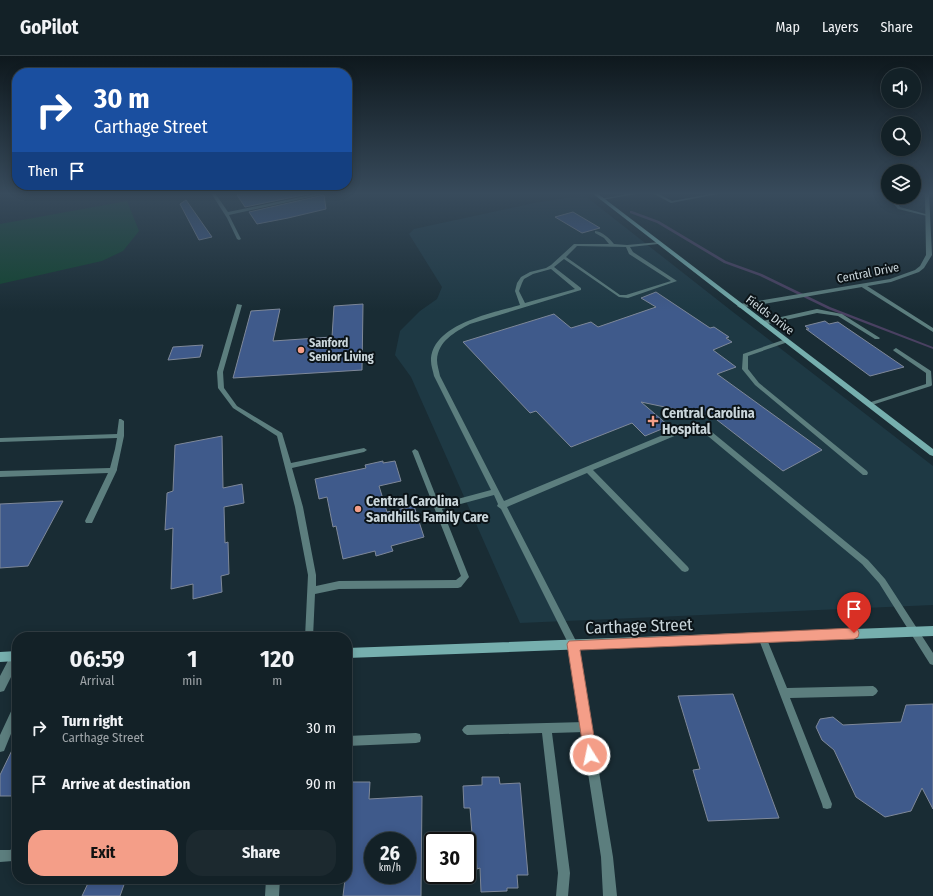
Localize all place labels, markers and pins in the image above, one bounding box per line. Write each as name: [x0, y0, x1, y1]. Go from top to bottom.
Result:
place label: Sanford Senior Living: [309, 336, 374, 364]
marker: Sanford Senior Living: [296, 345, 306, 355]
place label: Central Carolina Hospital: [662, 405, 755, 438]
marker: Central Carolina Hospital: [647, 415, 659, 427]
place label: Central Carolina Sandhills Family Care: [366, 493, 489, 526]
marker: Central Carolina Sandhills Family Care: [353, 504, 363, 514]
pin: [837, 592, 871, 633]

